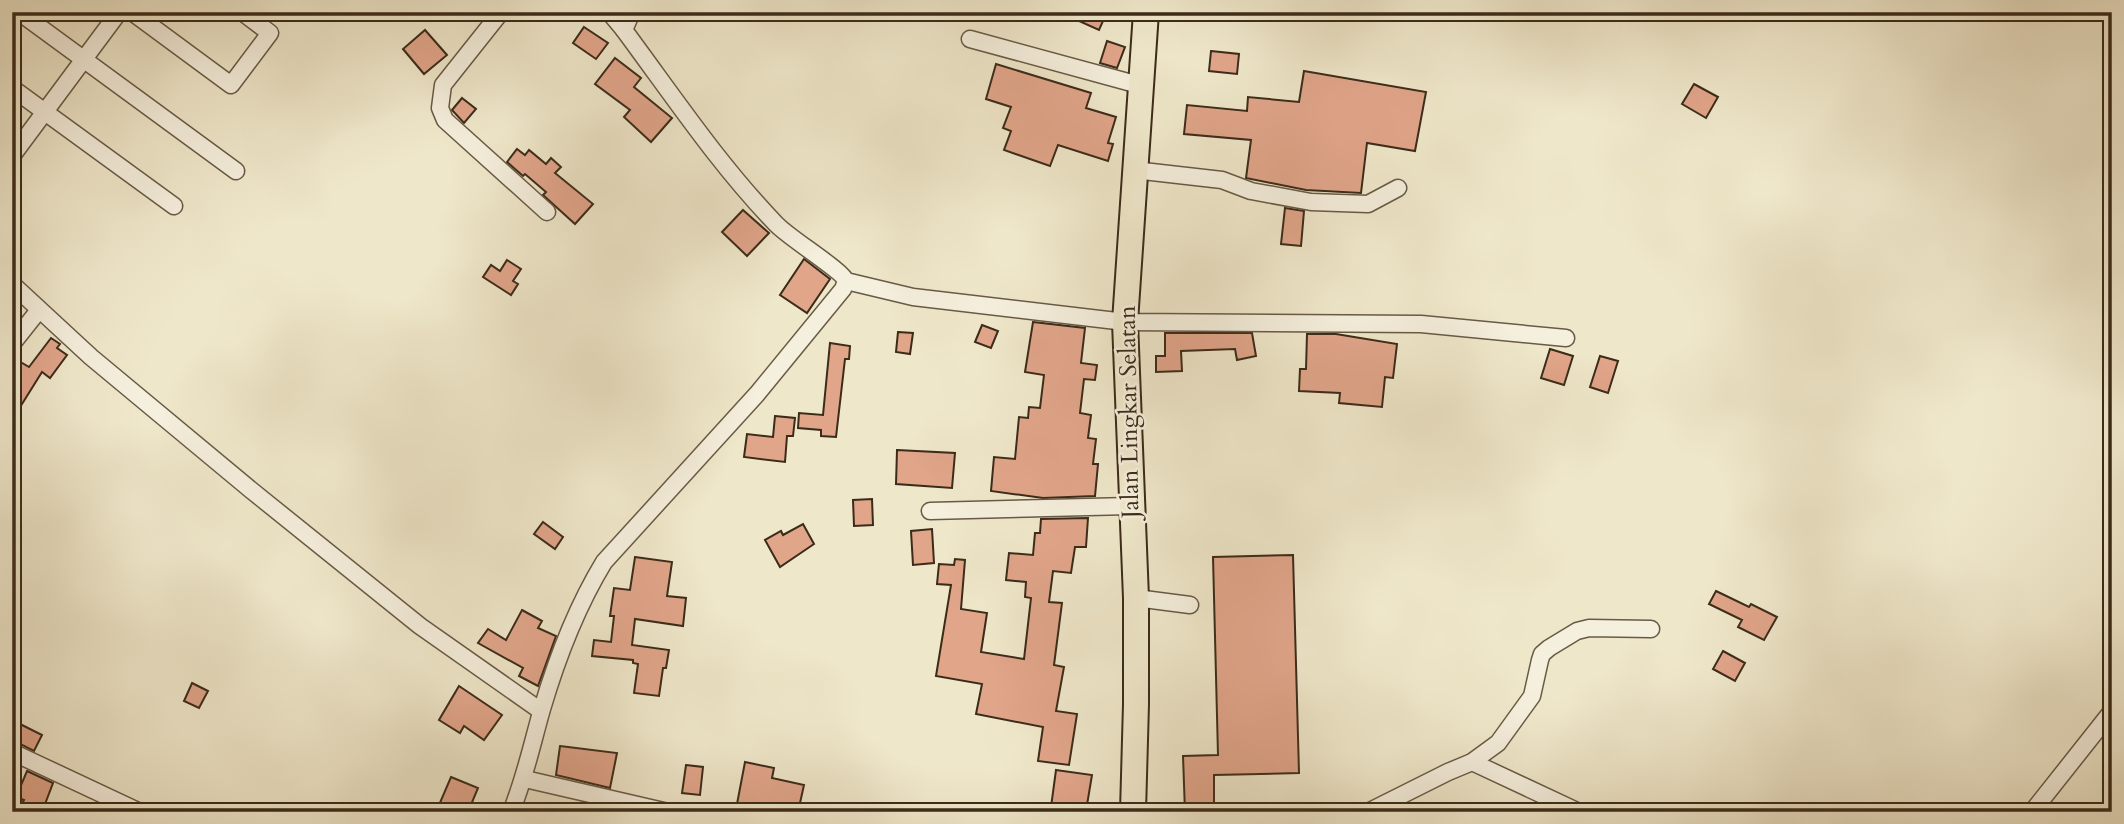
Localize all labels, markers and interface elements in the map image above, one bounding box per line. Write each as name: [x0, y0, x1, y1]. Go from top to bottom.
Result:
street label: Jalan Lingkar Selatan: [1111, 305, 1147, 522]

